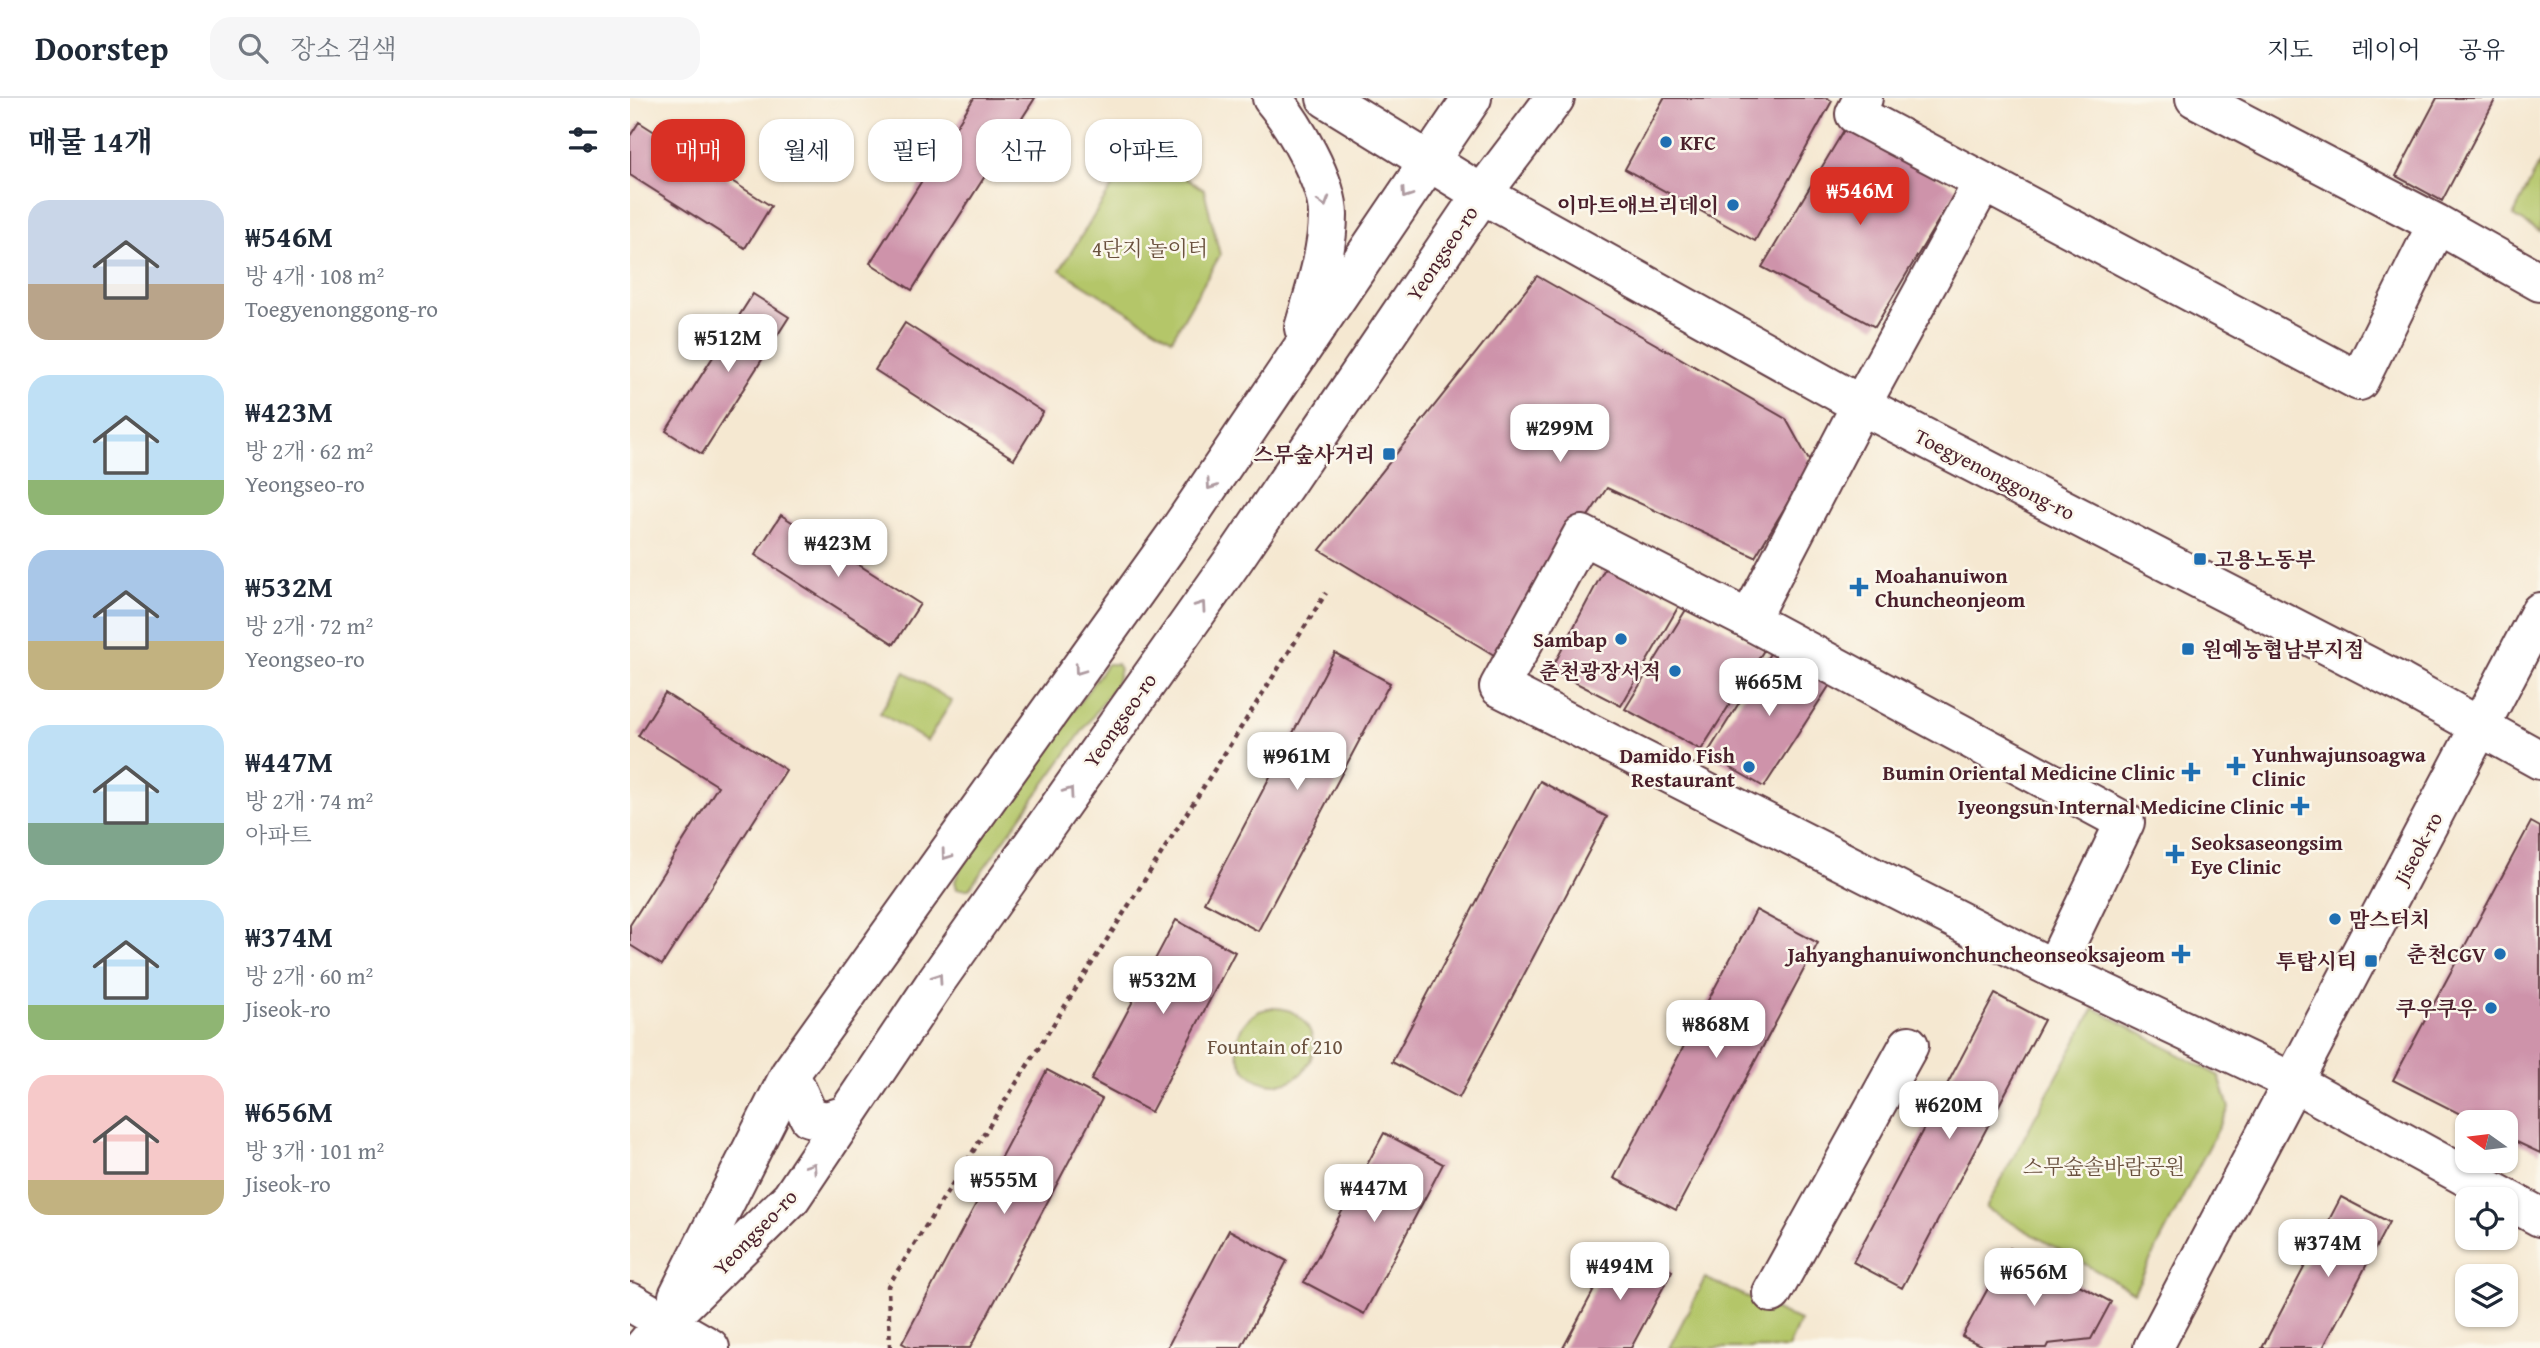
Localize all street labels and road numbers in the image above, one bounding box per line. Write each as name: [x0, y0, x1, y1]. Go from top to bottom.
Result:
street label: Yeongseo-ro: [1399, 199, 1485, 307]
street label: Toegyenonggong-ro: [1909, 420, 2081, 528]
street label: Yeongseo-ro: [1076, 666, 1164, 774]
street label: Jiseok-ro: [2385, 806, 2450, 893]
street label: Yeongseo-ro: [706, 1182, 804, 1282]

